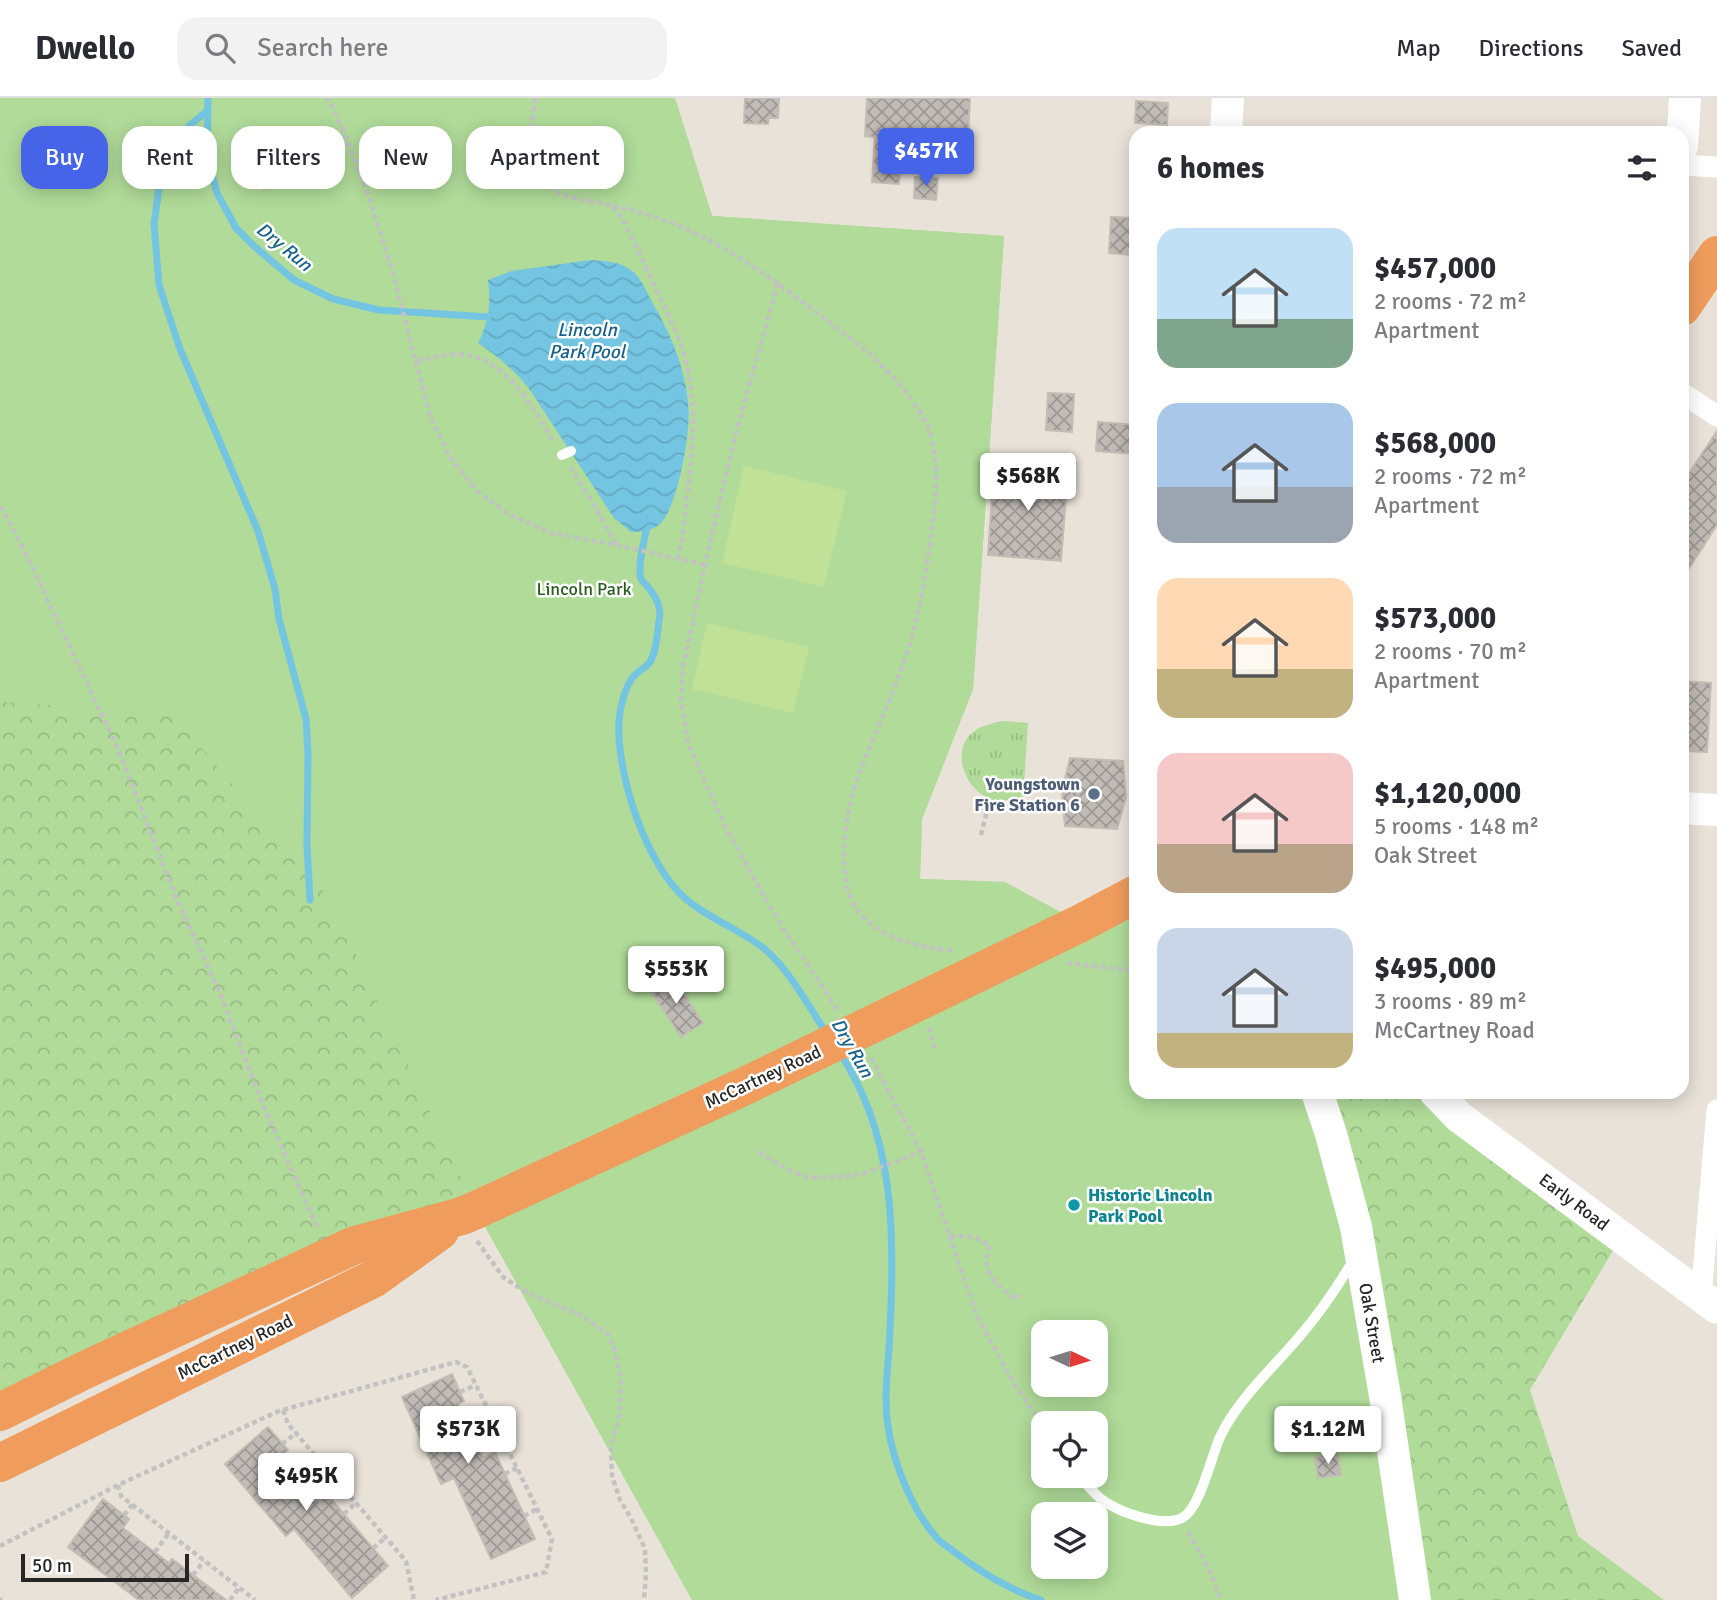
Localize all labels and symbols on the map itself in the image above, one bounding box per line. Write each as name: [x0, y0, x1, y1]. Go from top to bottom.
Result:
pin: $457K: [877, 129, 975, 188]
water label: Dry Run: [251, 217, 317, 277]
water label: Lincoln Park Pool: [549, 318, 627, 364]
pin: $568K: [979, 454, 1077, 513]
park label: Lincoln Park: [536, 578, 632, 600]
place label: Youngstown Fire Station 6: [974, 773, 1080, 816]
marker: Youngstown Fire Station 6: [1086, 786, 1102, 802]
pin: $553K: [627, 946, 725, 1006]
water label: Dry Run: [825, 1014, 879, 1083]
street label: McCartney Road: [701, 1040, 825, 1114]
street label: Early Road: [1535, 1169, 1613, 1235]
place label: Historic Lincoln Park Pool: [1088, 1184, 1213, 1227]
marker: Historic Lincoln Park Pool: [1066, 1197, 1082, 1213]
street label: Oak Street: [1354, 1281, 1390, 1365]
street label: McCartney Road: [174, 1310, 296, 1384]
north arrow: [1031, 1320, 1108, 1396]
pin: $573K: [419, 1406, 517, 1466]
pin: $1.12M: [1271, 1406, 1385, 1466]
pin: $495K: [257, 1454, 355, 1513]
scale bar: [21, 1551, 189, 1583]

